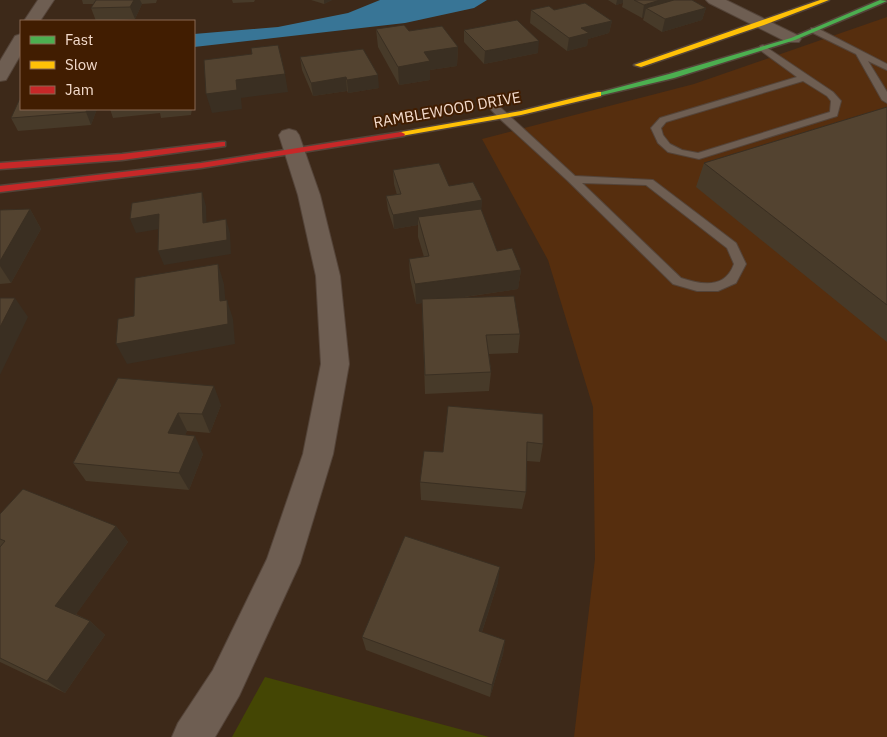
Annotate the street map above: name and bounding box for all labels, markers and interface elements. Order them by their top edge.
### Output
legend [20,20,195,110]
text: Fast [65,30,93,49]
text: Slow [65,55,98,74]
text: Jam [65,80,94,99]
street label: RAMBLEWOOD DRIVE [372,87,522,132]

